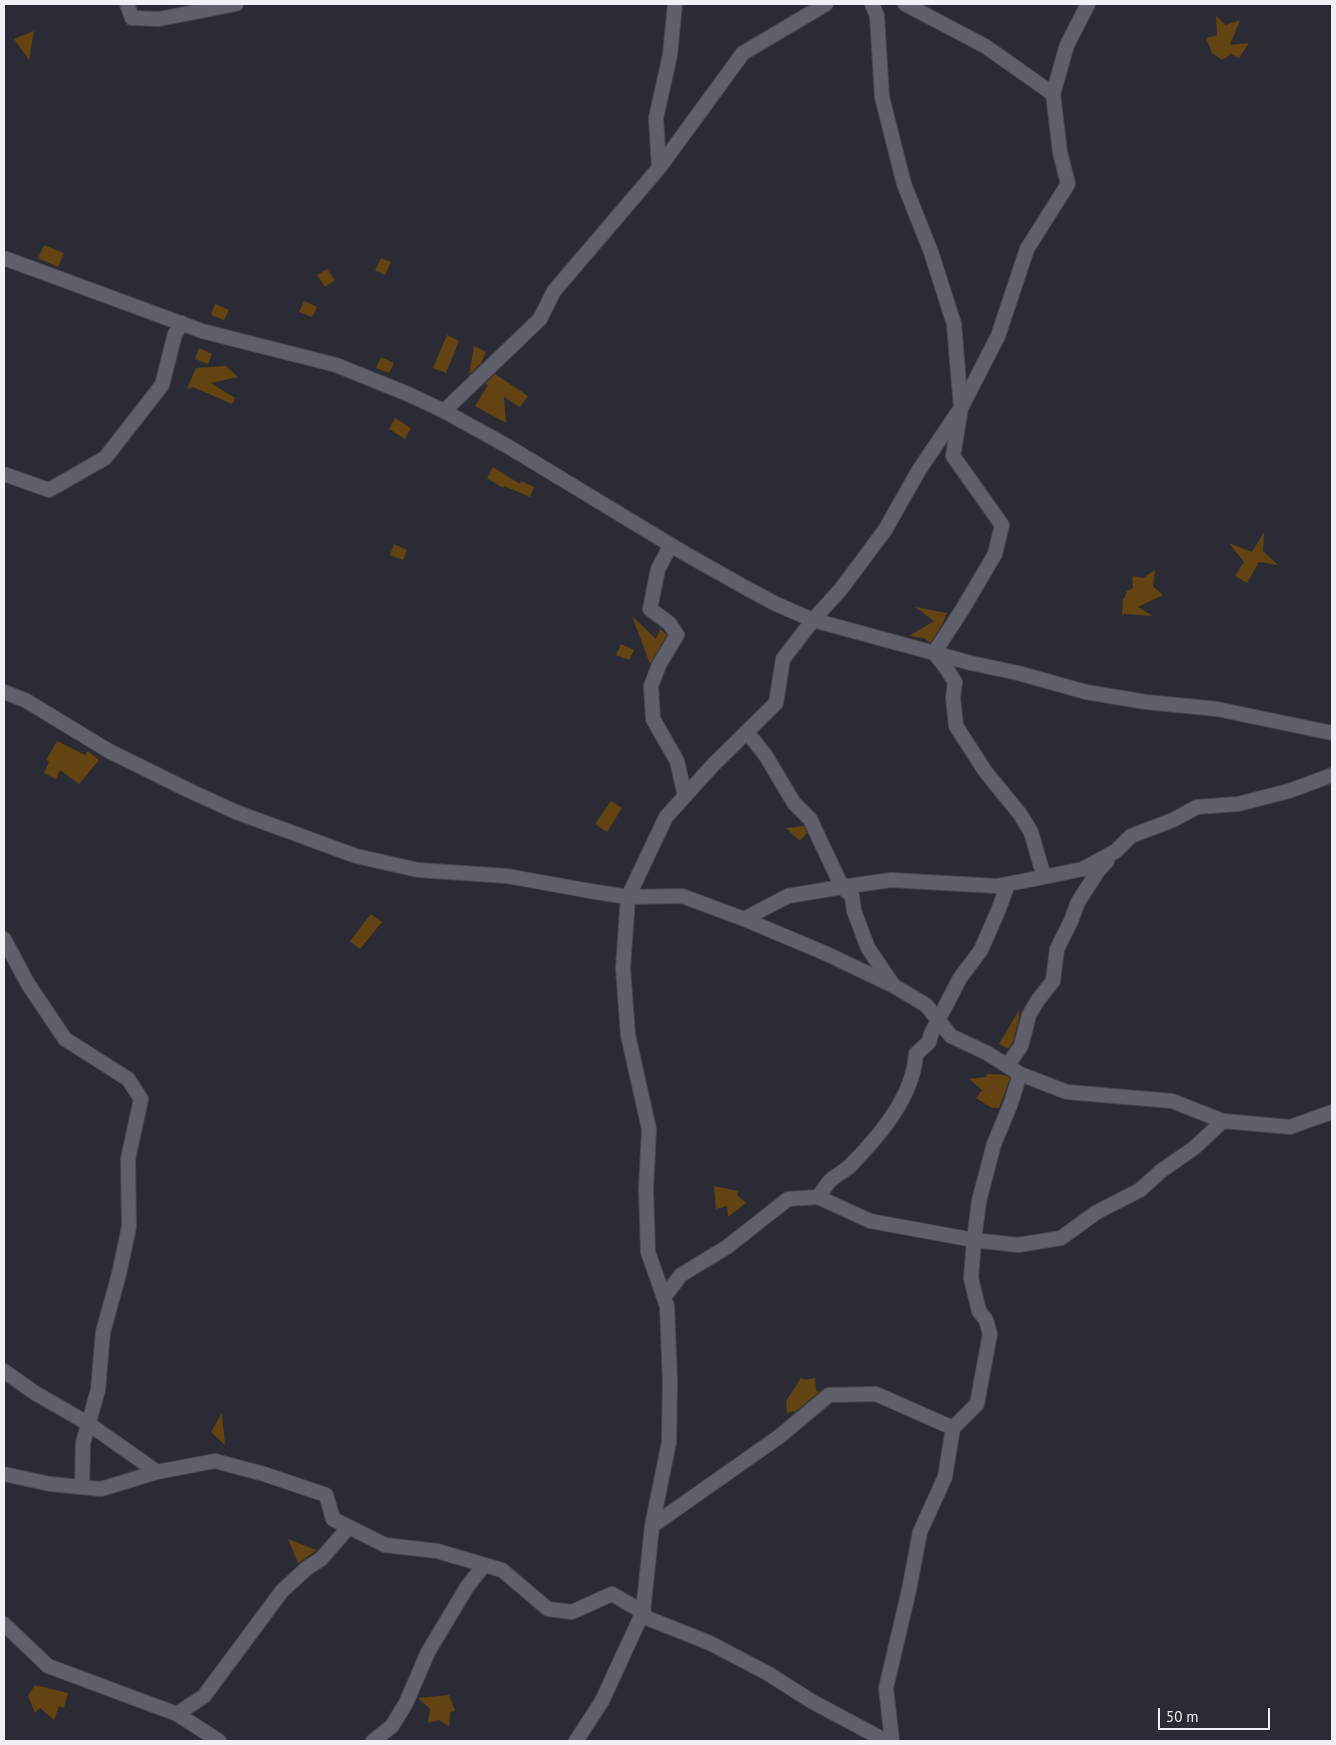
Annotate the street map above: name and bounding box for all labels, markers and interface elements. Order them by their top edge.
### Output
scale bar [1161,1698,1274,1730]
text: 50 m [1166,1707,1199,1726]

